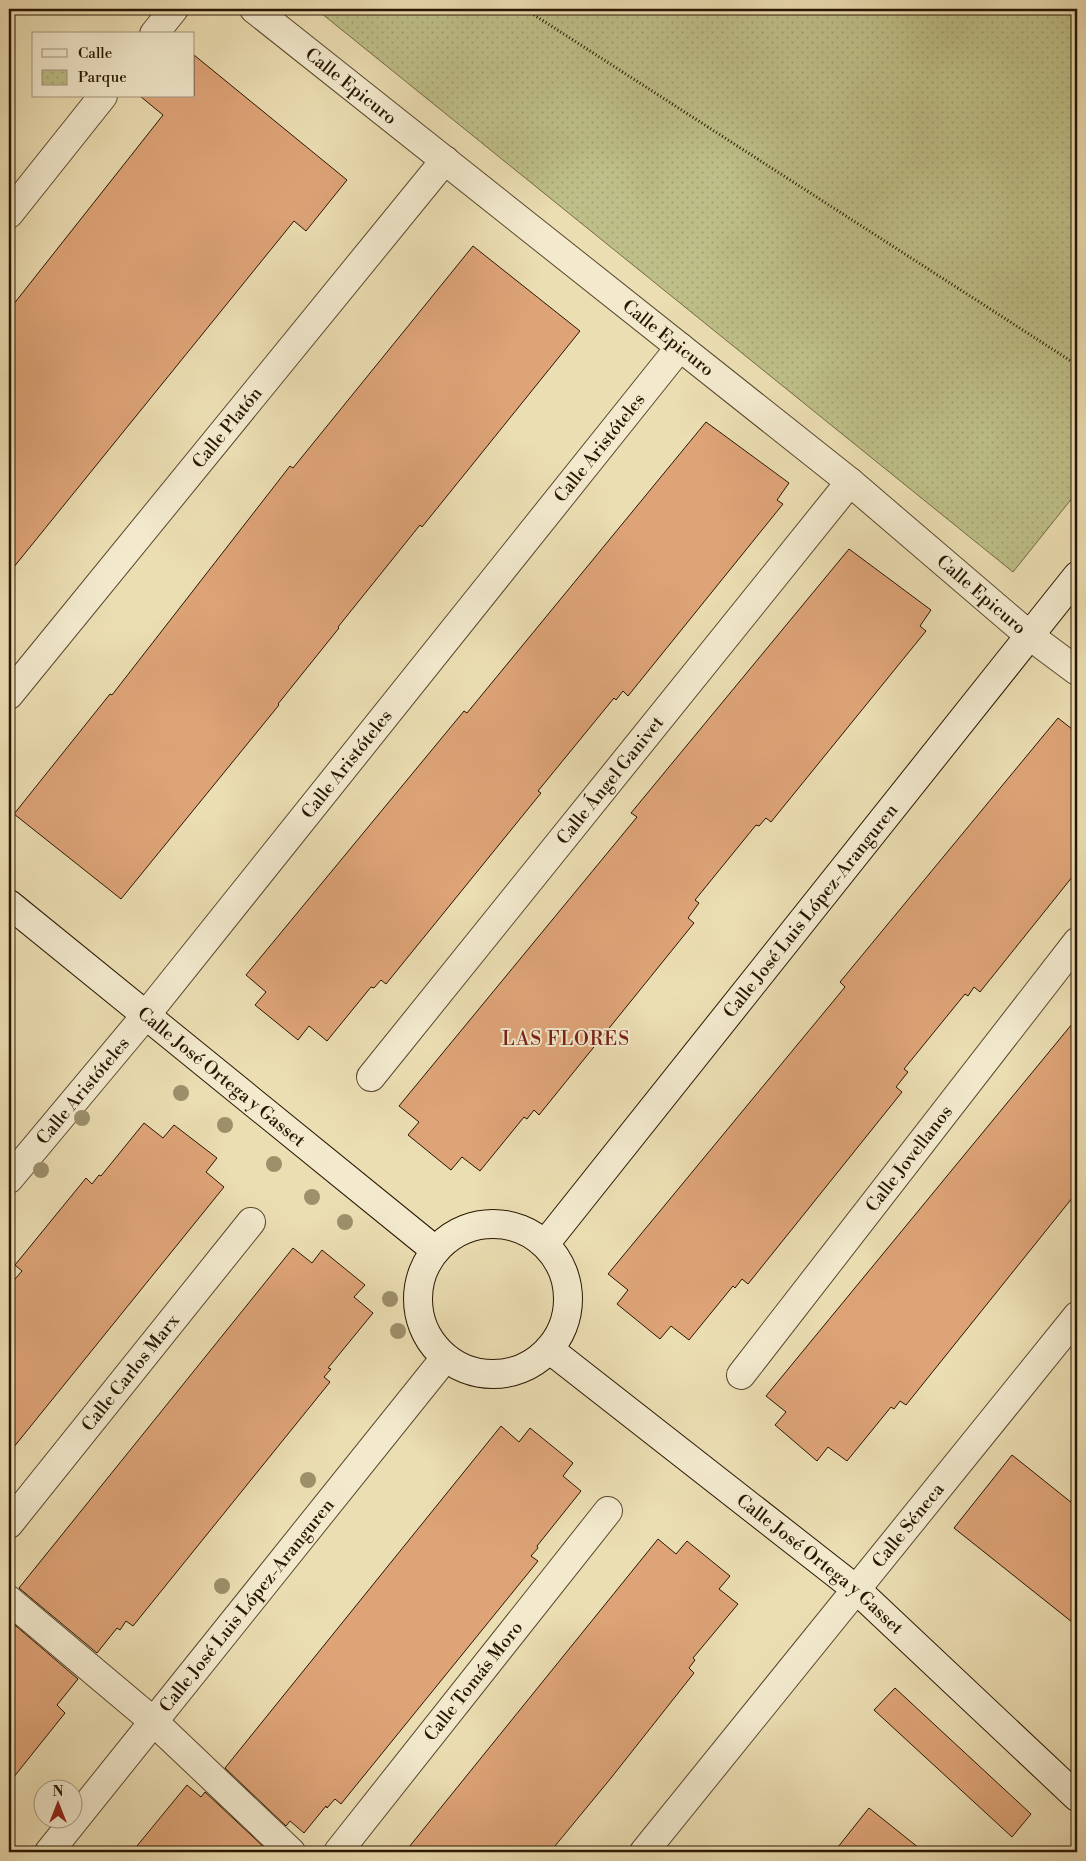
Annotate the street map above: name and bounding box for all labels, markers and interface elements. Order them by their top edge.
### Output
legend [32,32,195,98]
street label: Calle Epicuro [301,43,402,130]
text: Calle [78,44,112,63]
text: Parque [78,68,127,87]
street label: Calle Epicuro [618,294,719,381]
street label: Calle Platón [187,382,267,473]
street label: Calle Aristóteles [549,388,650,507]
street label: Calle Epicuro [932,550,1031,639]
street label: Calle Aristóteles [296,705,397,823]
street label: Calle Ángel Ganivet [551,711,669,849]
street label: Calle José Luis López-Aranguren [718,799,903,1023]
street label: Calle José Ortega y Gasset [133,1002,311,1152]
district label: LAS FLORES [502,1027,630,1051]
street label: Calle Aristóteles [31,1032,134,1149]
street label: Calle Jovellanos [860,1101,958,1216]
street label: Calle Carlos Marx [76,1309,185,1436]
street label: Calle Séneca [867,1478,950,1572]
street label: Calle José Ortega y Gasset [732,1489,909,1640]
street label: Calle José Luis López-Aranguren [154,1494,339,1717]
street label: Calle Tomás Moro [419,1617,528,1746]
north arrow [32,1778,82,1828]
text: N [52,1783,64,1801]

